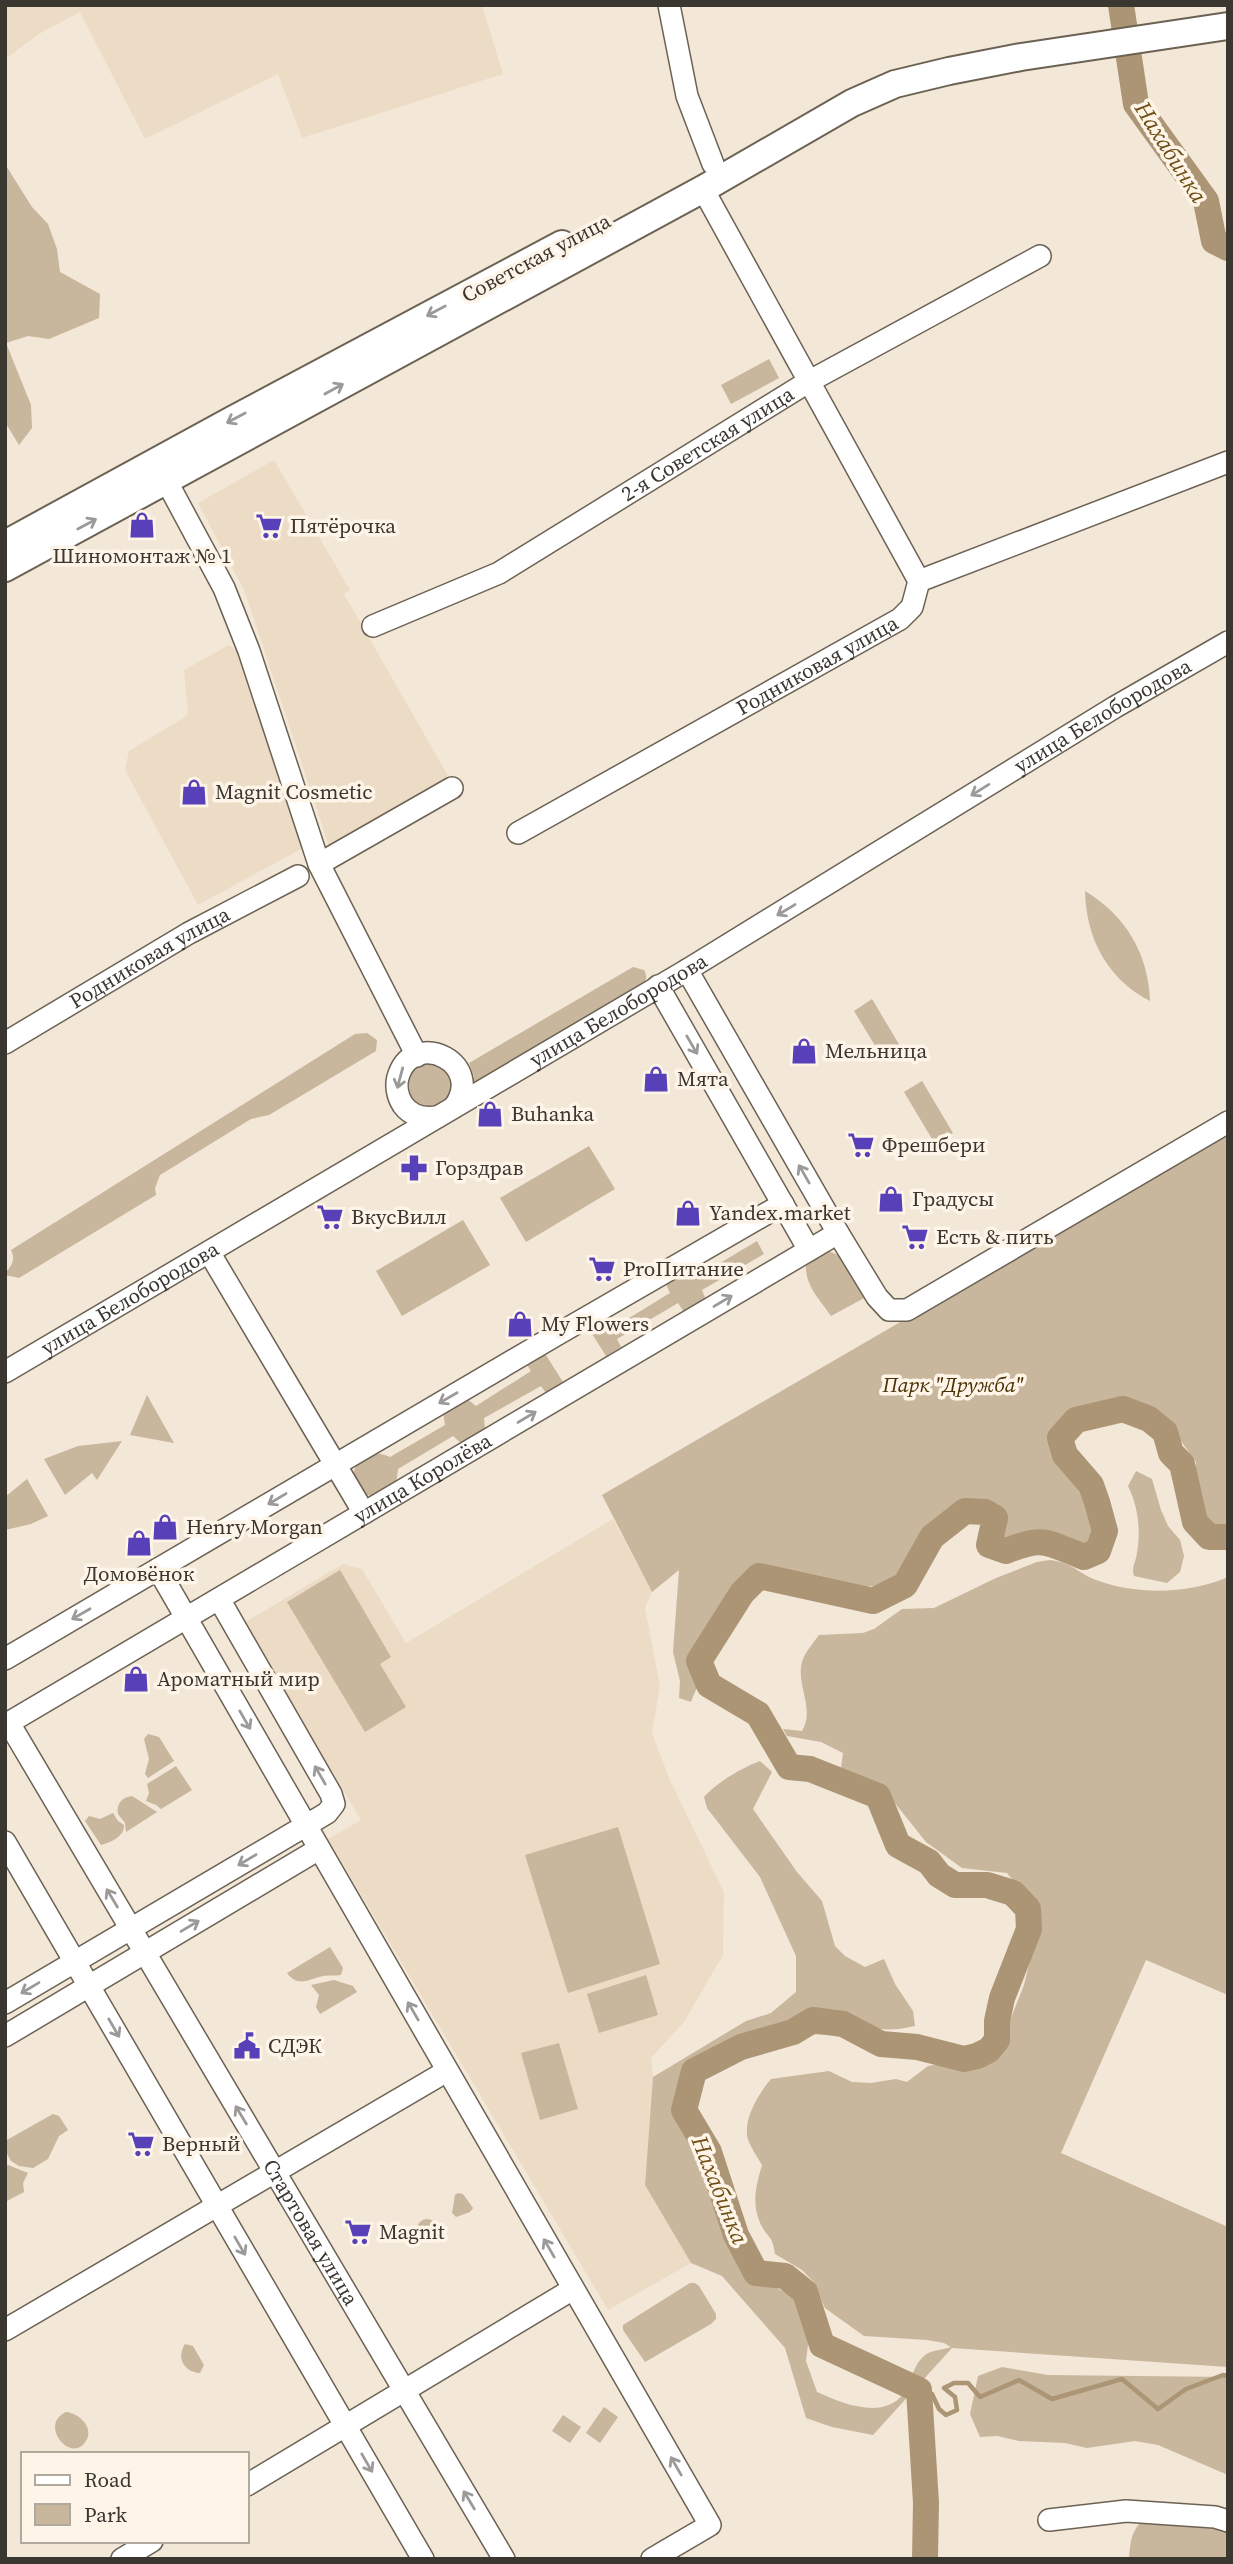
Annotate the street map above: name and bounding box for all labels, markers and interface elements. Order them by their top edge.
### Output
water label: Нахабинка [1127,94,1215,209]
street label: Советская улица [456,206,616,309]
one-way arrow [427,304,447,318]
street label: 2-я Советская улица [616,379,800,508]
one-way arrow [323,382,344,395]
one-way arrow [226,411,246,425]
shop icon: Шиномонтаж № 1 [127,510,157,540]
supermarket icon: Пятёрочка [254,511,284,541]
place label: Пятёрочка [290,511,396,540]
one-way arrow [76,517,97,530]
place label: Шиномонтаж № 1 [52,541,232,570]
street label: Родниковая улица [731,608,903,722]
street label: улица Белобородова [1008,651,1197,780]
shop icon: Magnit Cosmetic [179,777,209,807]
place label: Magnit Cosmetic [215,777,372,806]
one-way arrow [970,784,990,798]
street label: Родниковая улица [64,899,235,1015]
one-way arrow [777,902,796,917]
street label: улица Белобородова [524,946,713,1074]
one-way arrow [685,1035,699,1055]
shop icon: Мельница [789,1036,819,1066]
place label: Мельница [825,1036,927,1065]
shop icon: Мята [641,1064,671,1094]
place label: Мята [677,1064,729,1093]
one-way arrow [393,1066,406,1088]
shop icon: Buhanka [475,1099,505,1129]
place label: Buhanka [511,1099,594,1128]
supermarket icon: Фрешбери [846,1130,876,1160]
place label: Фрешбери [882,1130,986,1159]
pharmacy icon: Горздрав [399,1153,429,1183]
place label: Горздрав [435,1153,523,1182]
one-way arrow [797,1164,811,1184]
shop icon: Градусы [876,1184,906,1214]
place label: Градусы [912,1184,994,1213]
shop icon: Yandex.market [673,1198,703,1228]
place label: Yandex.market [709,1198,851,1227]
supermarket icon: ВкусВилл [315,1202,345,1232]
place label: ВкусВилл [351,1202,447,1231]
supermarket icon: Есть & пить [900,1222,930,1252]
place label: Есть & пить [936,1222,1054,1251]
street label: улица Белобородова [35,1234,224,1362]
supermarket icon: ProПитание [587,1254,617,1284]
place label: ProПитание [623,1254,744,1283]
one-way arrow [712,1294,733,1307]
shop icon: My Flowers [505,1309,535,1339]
place label: My Flowers [541,1309,649,1338]
park label: Парк "Дружба" [881,1370,1024,1399]
one-way arrow [439,1391,459,1405]
one-way arrow [517,1409,537,1423]
street label: улица Королёва [348,1426,497,1530]
one-way arrow [267,1492,287,1506]
shop icon: Henry Morgan [150,1512,180,1542]
place label: Henry Morgan [186,1512,323,1541]
shop icon: Домовёнок [124,1528,154,1558]
place label: Домовёнок [84,1559,195,1588]
one-way arrow [71,1608,91,1622]
shop icon: Ароматный мир [121,1664,151,1694]
place label: Ароматный мир [157,1664,320,1693]
one-way arrow [238,1709,252,1729]
one-way arrow [313,1765,326,1786]
one-way arrow [238,1854,258,1868]
one-way arrow [105,1888,119,1908]
one-way arrow [180,1919,200,1933]
one-way arrow [21,1982,41,1996]
one-way arrow [406,2002,420,2022]
one-way arrow [107,2017,121,2037]
public building icon: СДЭК [232,2031,262,2061]
place label: СДЭК [268,2031,322,2060]
one-way arrow [233,2105,247,2125]
supermarket icon: Верный [126,2129,156,2159]
place label: Верный [162,2129,241,2158]
water label: Нахабинка [683,2130,756,2249]
street label: Стартовая улица [256,2154,366,2311]
supermarket icon: Magnit [343,2217,373,2247]
place label: Magnit [379,2217,445,2246]
one-way arrow [234,2235,248,2255]
one-way arrow [542,2239,556,2259]
legend [21,2452,248,2543]
one-way arrow [361,2453,375,2473]
one-way arrow [669,2456,683,2476]
text: Road [84,2465,132,2494]
one-way arrow [462,2490,475,2511]
text: Park [84,2500,128,2529]

